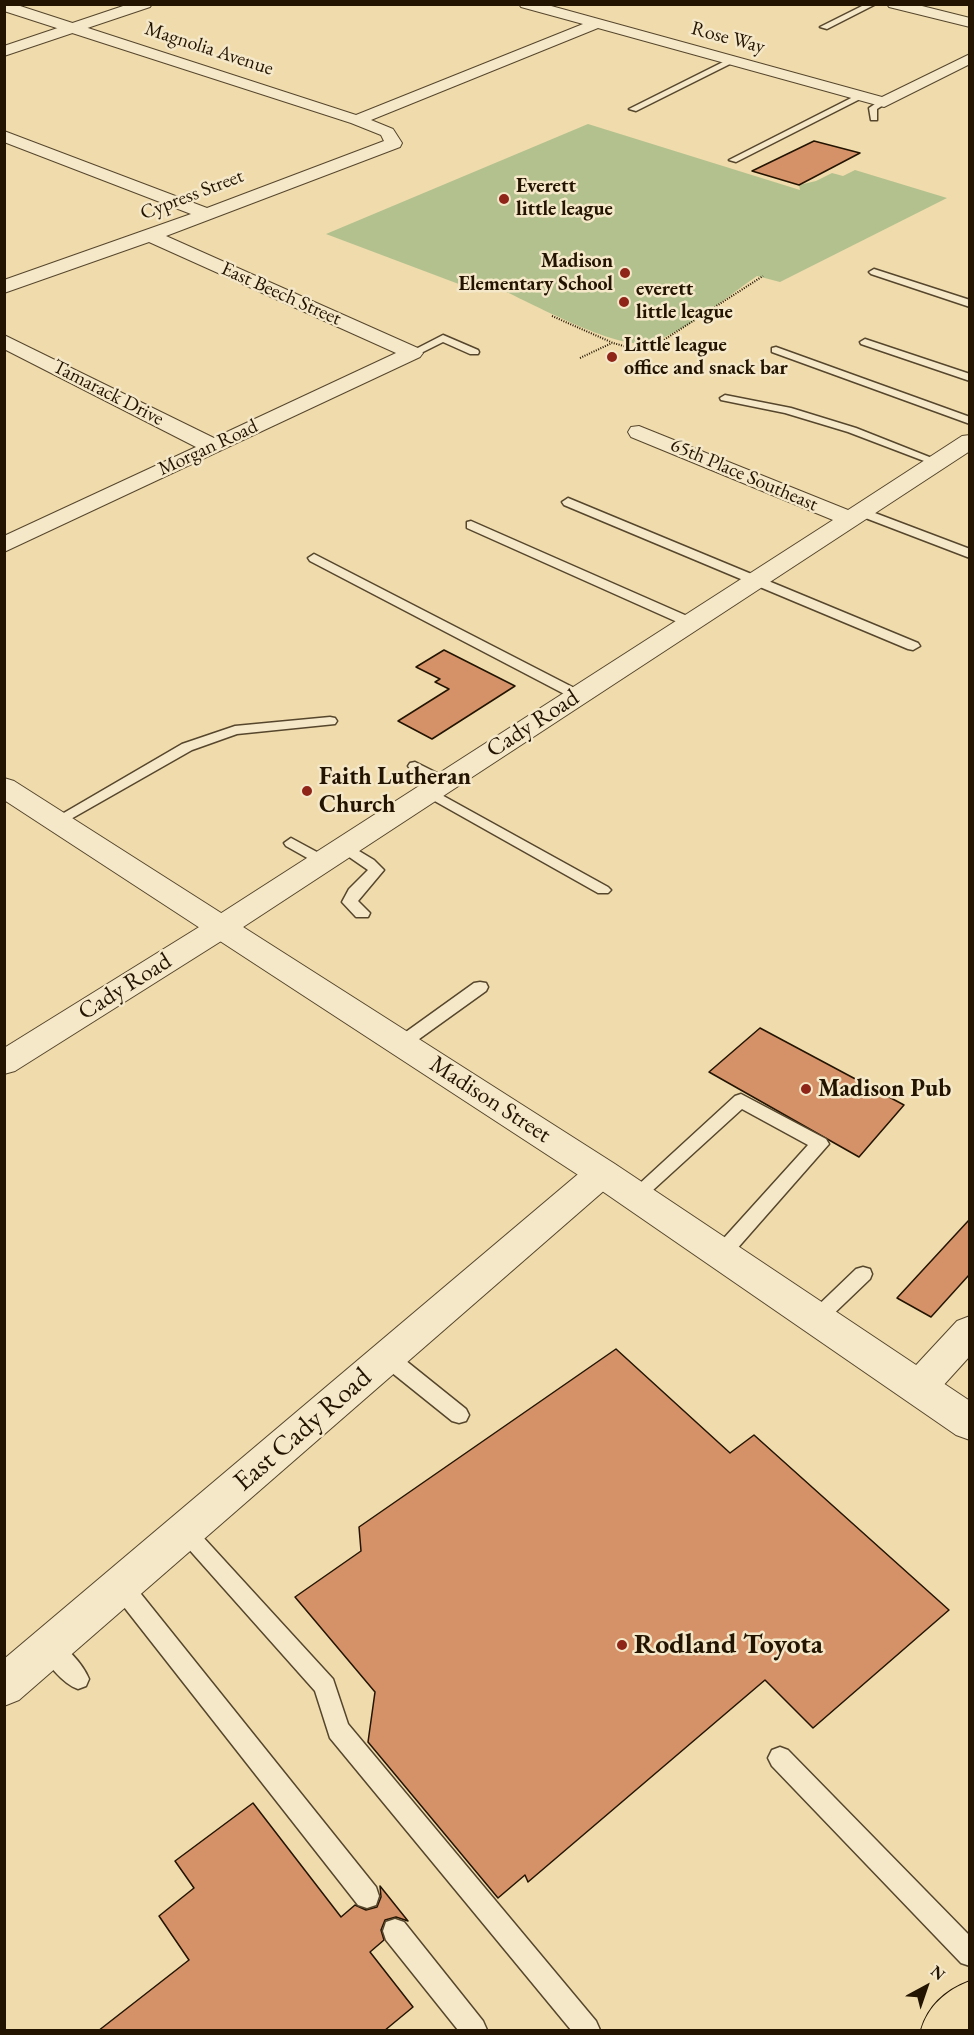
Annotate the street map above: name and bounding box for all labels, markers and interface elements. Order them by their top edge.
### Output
street label: Magnolia Avenue [142,17,276,81]
street label: Rose Way [689,17,767,59]
street label: Cypress Street [137,164,247,226]
place label: Everett little league [516,175,613,222]
marker: Everett little league [497,192,511,206]
place label: Madison Elementary School [459,250,613,297]
street label: East Beech Street [217,257,345,331]
marker: Madison Elementary School [618,266,632,280]
place label: everett little league [636,278,733,325]
marker: everett little league [617,295,631,309]
place label: Little league office and snack bar [624,334,788,381]
marker: Little league office and snack bar [605,350,619,364]
street label: Tamarack Drive [48,355,168,431]
street label: Morgan Road [154,414,262,482]
street label: 65th Place Southeast [667,433,821,517]
street label: Cady Road [481,684,585,764]
place label: Faith Lutheran Church [319,763,471,819]
marker: Faith Lutheran Church [300,784,314,798]
street label: Cady Road [73,947,177,1027]
street label: Madison Street [424,1050,556,1150]
place label: Madison Pub [818,1075,951,1103]
marker: Madison Pub [799,1082,813,1096]
street label: East Cady Road [227,1361,379,1499]
place label: Rodland Toyota [634,1628,823,1662]
marker: Rodland Toyota [615,1638,629,1652]
north arrow [896,1957,956,2017]
text: N [926,1961,950,1985]

